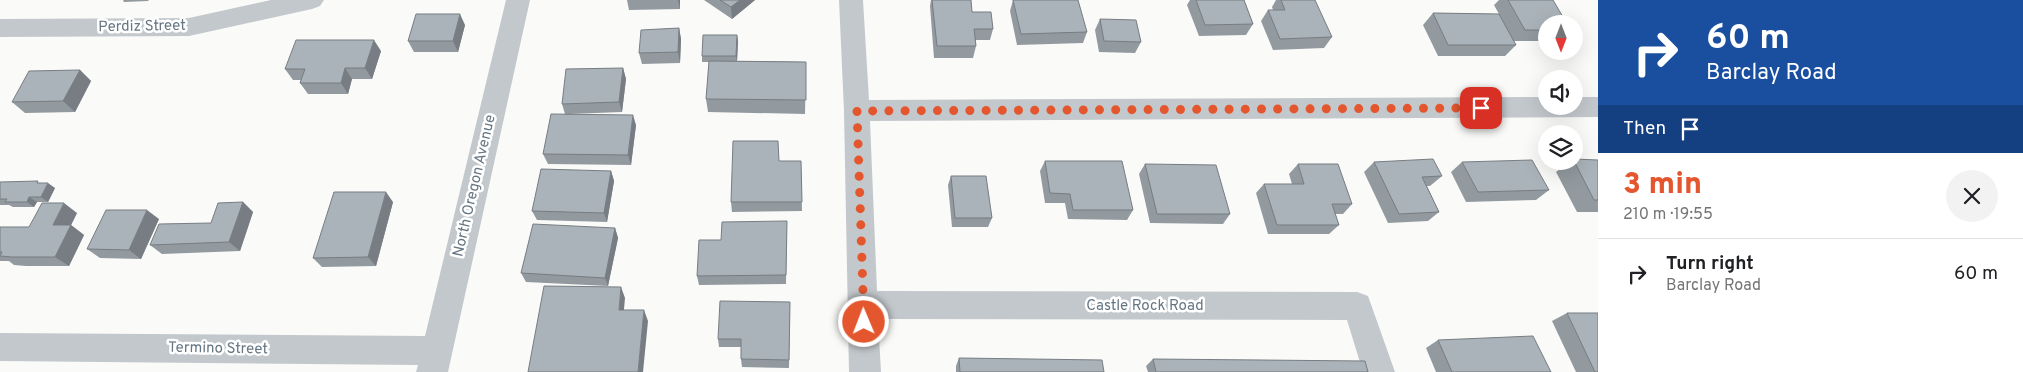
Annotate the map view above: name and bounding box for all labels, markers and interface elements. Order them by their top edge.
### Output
north arrow [1538,15,1582,60]
map controls [1538,15,1583,170]
street label: Perdiz Street [98,17,186,37]
text: 60 m [1706,17,1790,61]
icon: right [1623,20,1688,85]
text: Barclay Road [1706,60,1837,87]
button: sound [1538,70,1583,115]
pin [1460,87,1502,129]
icon: arrive [1467,94,1495,122]
street label: North Oregon Avenue [449,113,501,259]
icon: arrive [1676,115,1704,143]
text: Then [1623,117,1666,141]
button: layers [1538,125,1583,170]
text: 3 min [1623,167,1702,204]
button: close [1946,170,1998,222]
text: 210 m · 19:55 [1623,205,1713,225]
text: Turn right [1666,252,1754,276]
icon: right [1623,260,1651,288]
text: 60 m [1954,262,1998,286]
text: Barclay Road [1666,276,1761,296]
position arrow [837,295,889,347]
street label: Castle Rock Road [1086,297,1204,316]
street label: Termino Street [168,339,268,359]

